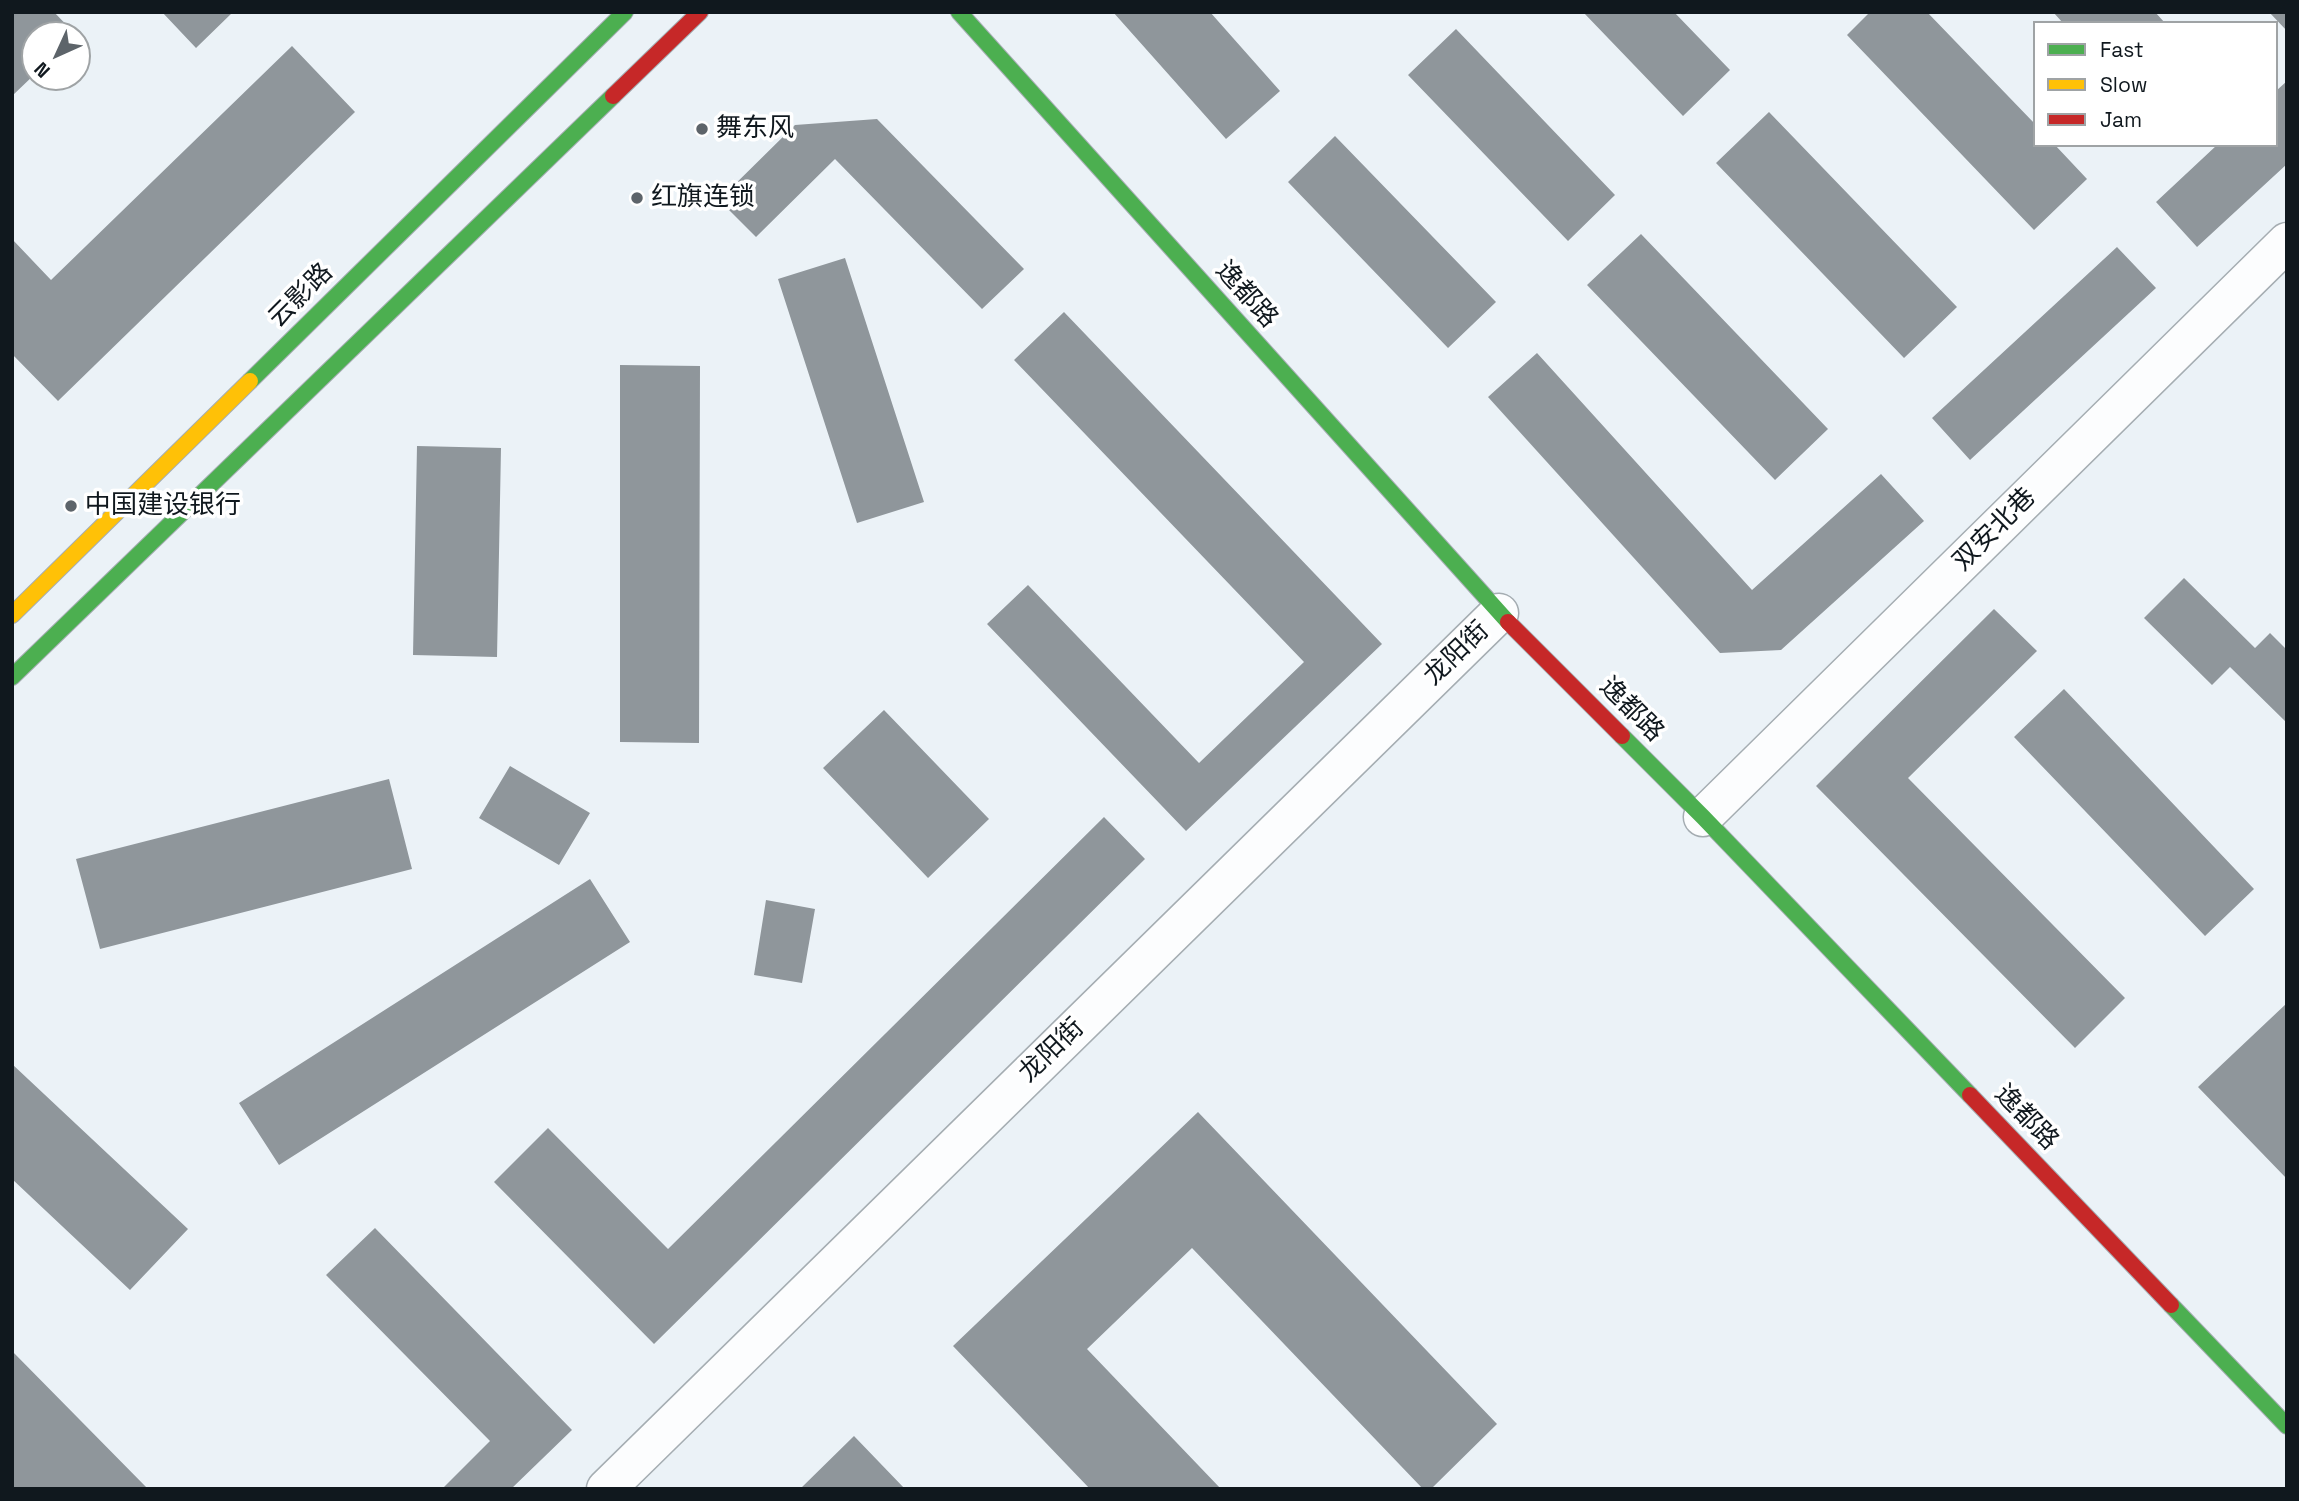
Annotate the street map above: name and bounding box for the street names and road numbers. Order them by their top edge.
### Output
street label: 逸都路 [1208,256,1284,334]
street label: 云影路 [262,257,340,335]
street label: 双安北巷 [1947,482,2043,578]
street label: 龙阳街 [1418,616,1496,692]
street label: 逸都路 [1592,671,1670,749]
street label: 龙阳街 [1013,1013,1091,1089]
street label: 逸都路 [1988,1079,2064,1157]

